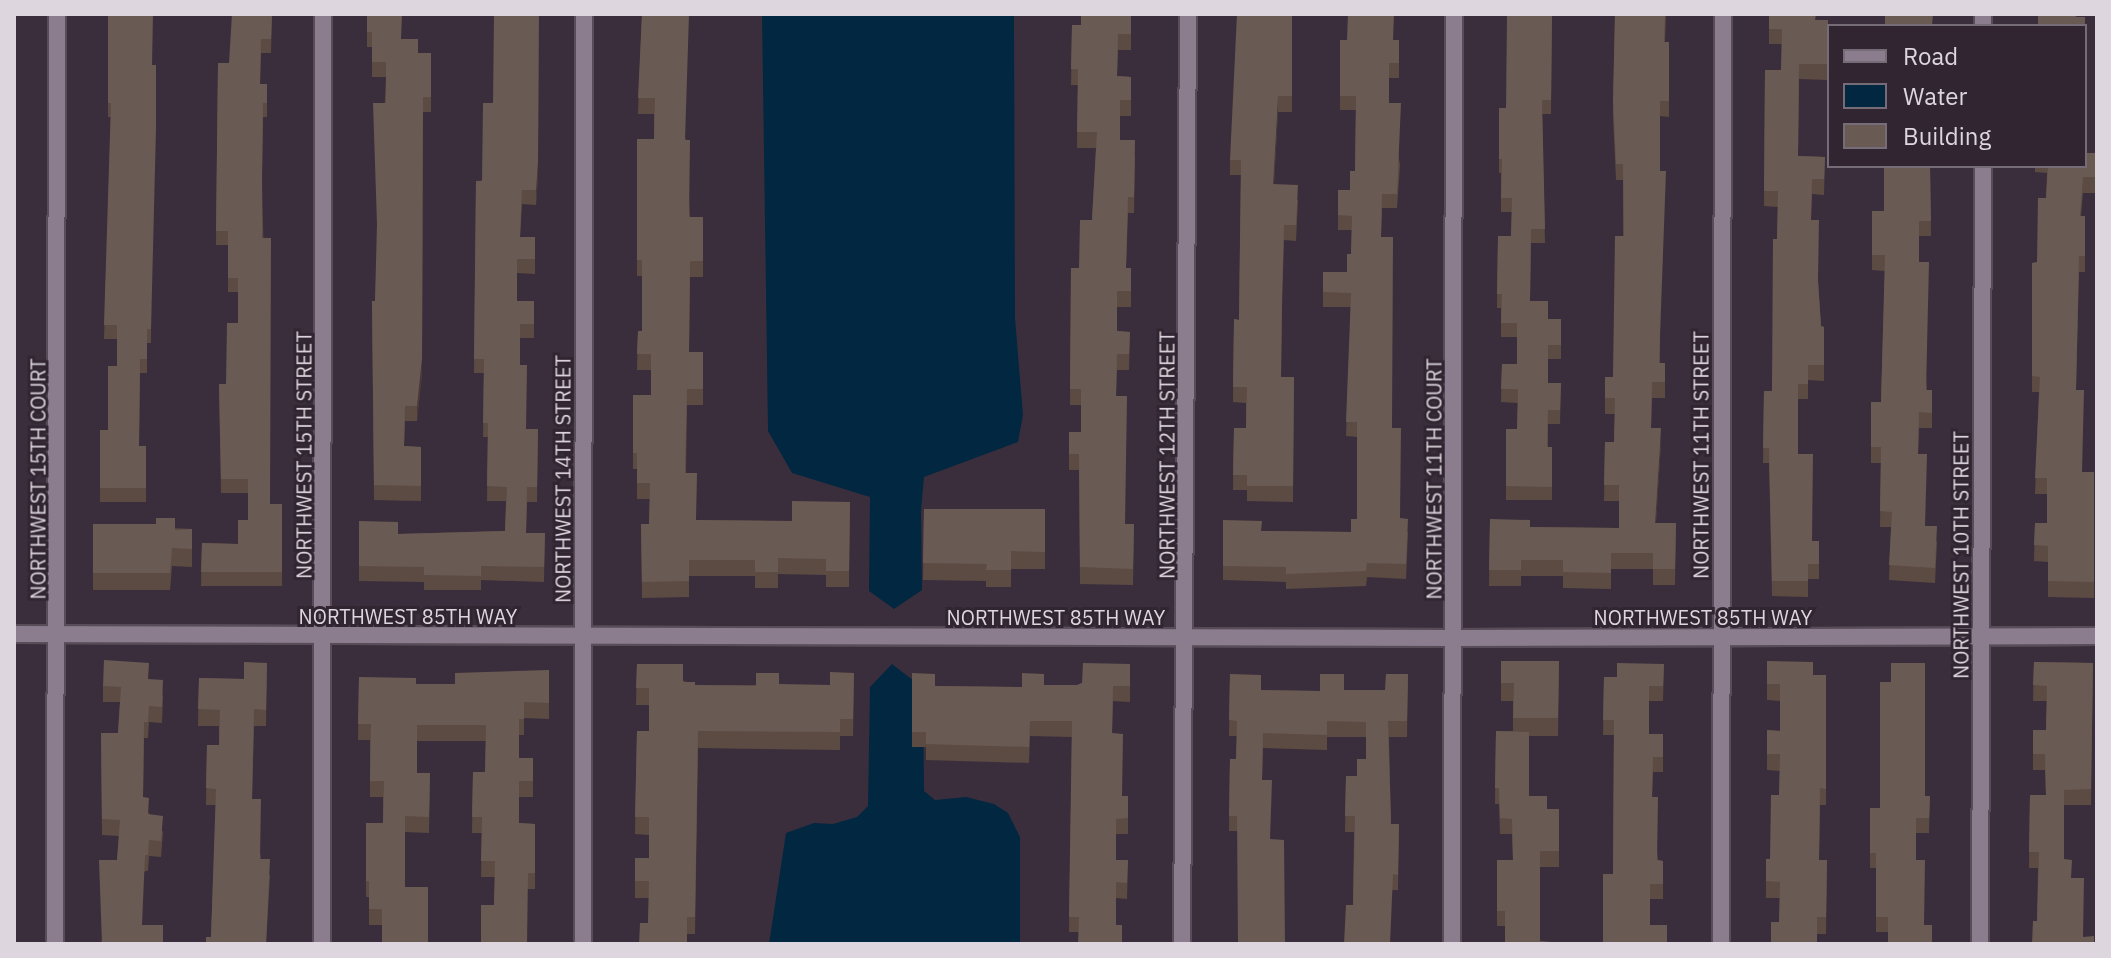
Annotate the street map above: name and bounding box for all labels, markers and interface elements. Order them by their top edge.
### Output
legend [1827,24,2087,168]
text: Road [1903,40,1958,72]
text: Water [1903,80,1967,112]
text: Building [1903,120,1991,152]
street label: NORTHWEST 15TH STREET [292,331,316,579]
street label: NORTHWEST 12TH STREET [1155,331,1179,579]
street label: NORTHWEST 11TH STREET [1689,331,1713,579]
street label: NORTHWEST 14TH STREET [551,355,575,603]
street label: NORTHWEST 15TH COURT [26,358,50,600]
street label: NORTHWEST 11TH COURT [1422,358,1446,600]
street label: NORTHWEST 10TH STREET [1949,431,1973,679]
street label: NORTHWEST 85TH WAY [299,604,517,628]
street label: NORTHWEST 85TH WAY [947,605,1165,629]
street label: NORTHWEST 85TH WAY [1594,605,1812,629]

